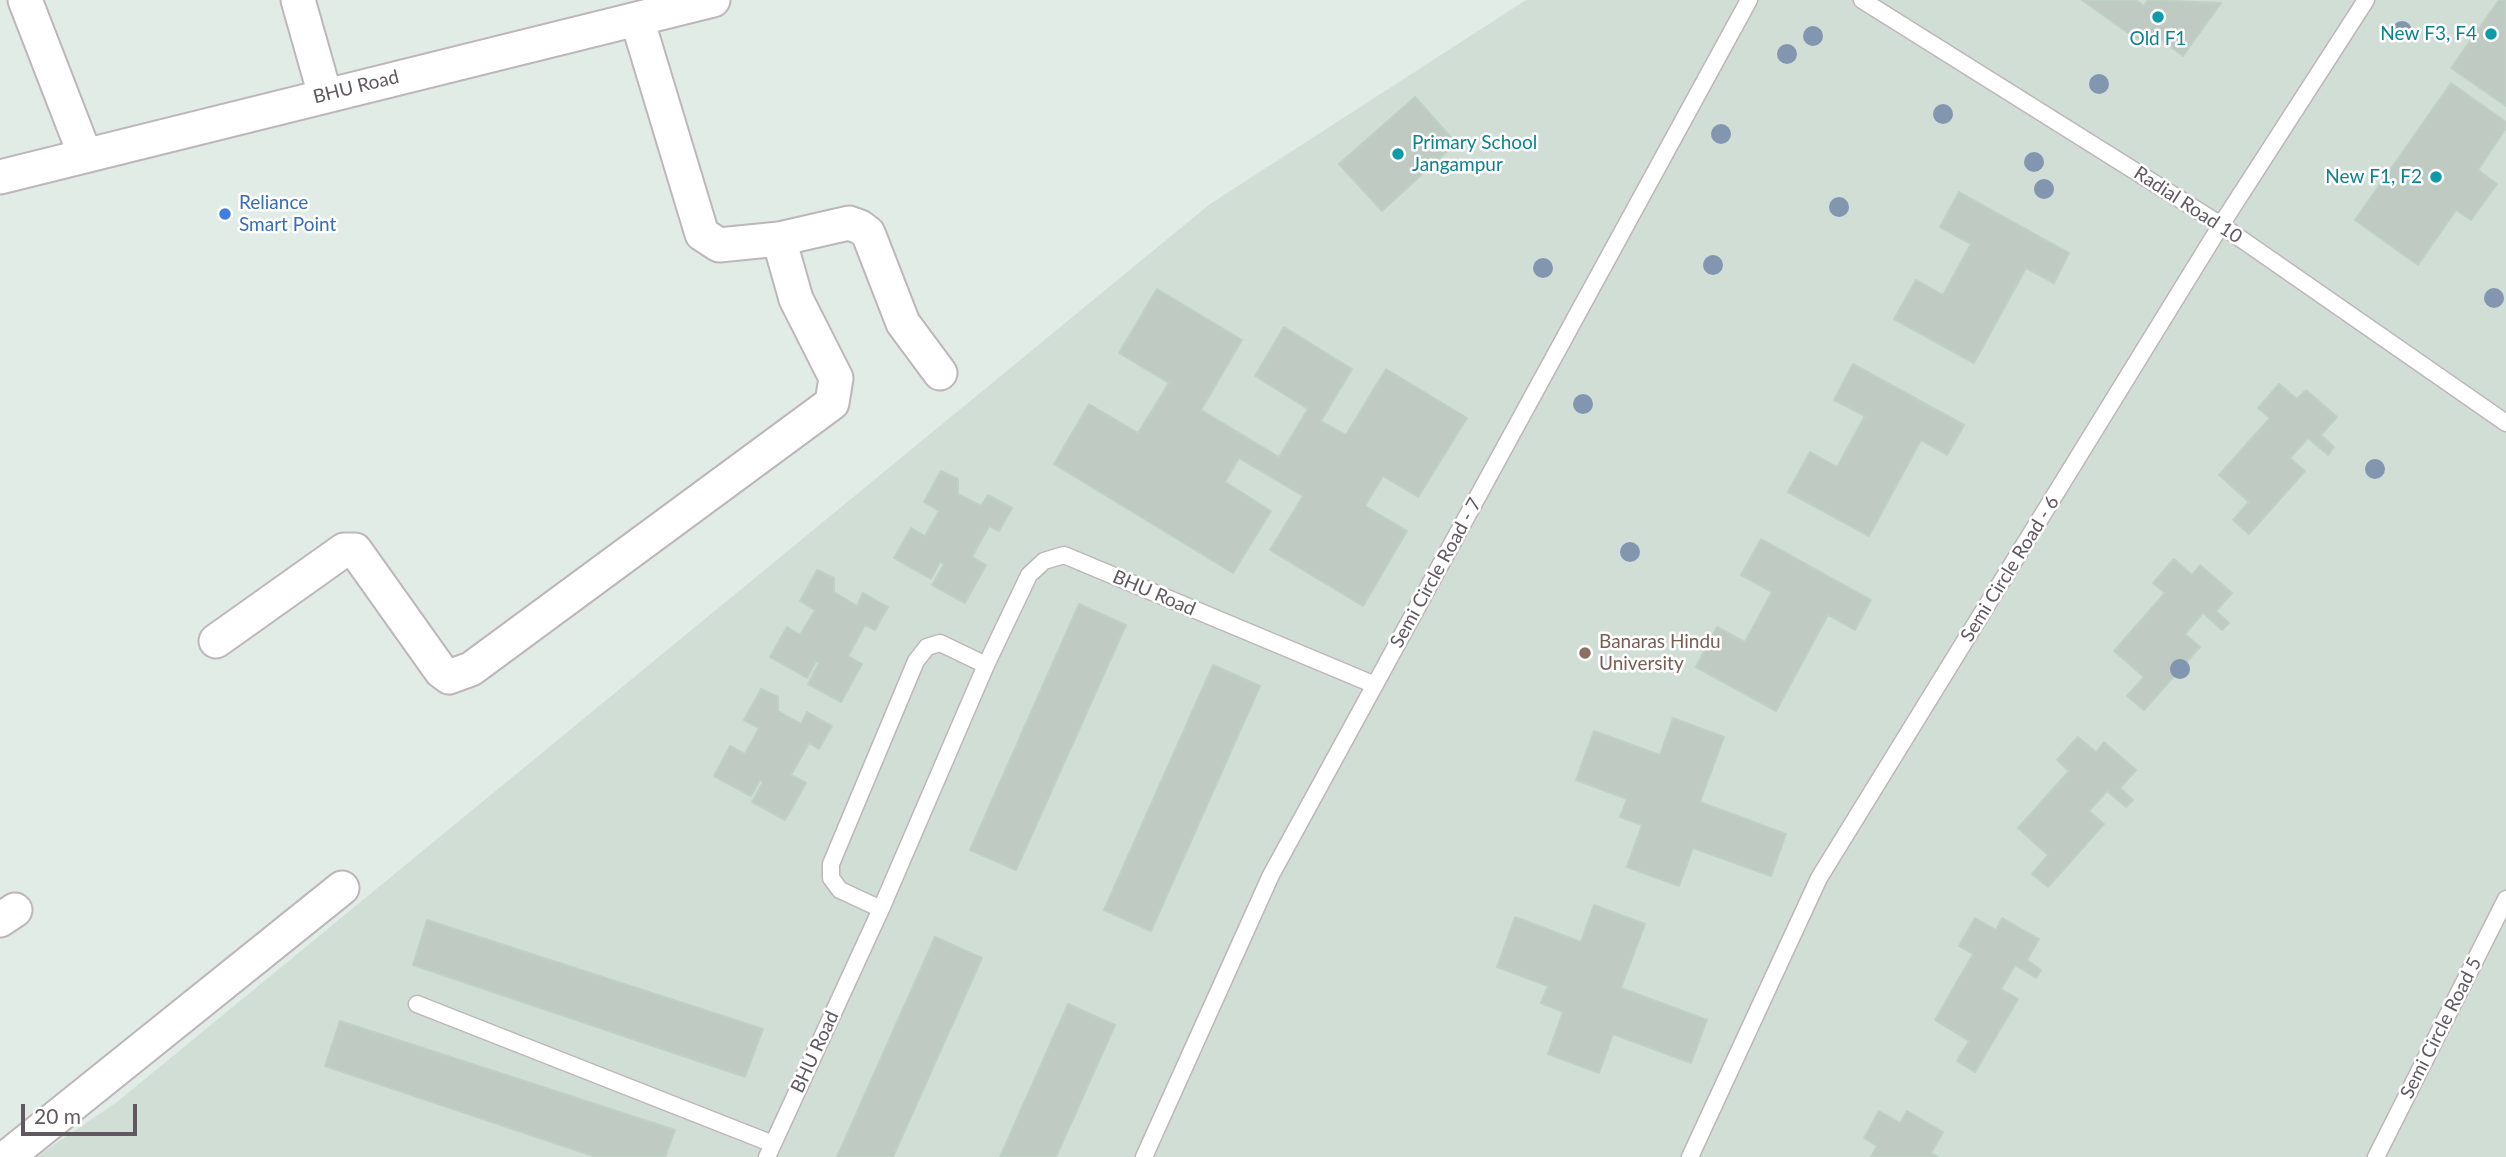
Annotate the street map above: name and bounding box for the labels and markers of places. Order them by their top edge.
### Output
marker: Old F1 [2150,9,2166,25]
place label: New F3, F4 [2380,23,2477,45]
marker: New F3, F4 [2483,26,2499,42]
place label: Old F1 [2130,28,2186,50]
place label: Primary School Jangampur [1412,132,1537,176]
marker: Primary School Jangampur [1390,146,1406,162]
place label: New F1, F2 [2325,166,2422,188]
marker: New F1, F2 [2428,169,2444,185]
place label: Reliance Smart Point [239,192,336,236]
marker: Reliance Smart Point [217,206,233,222]
place label: Banaras Hindu University [1599,631,1721,675]
marker: Banaras Hindu University [1577,645,1593,661]

